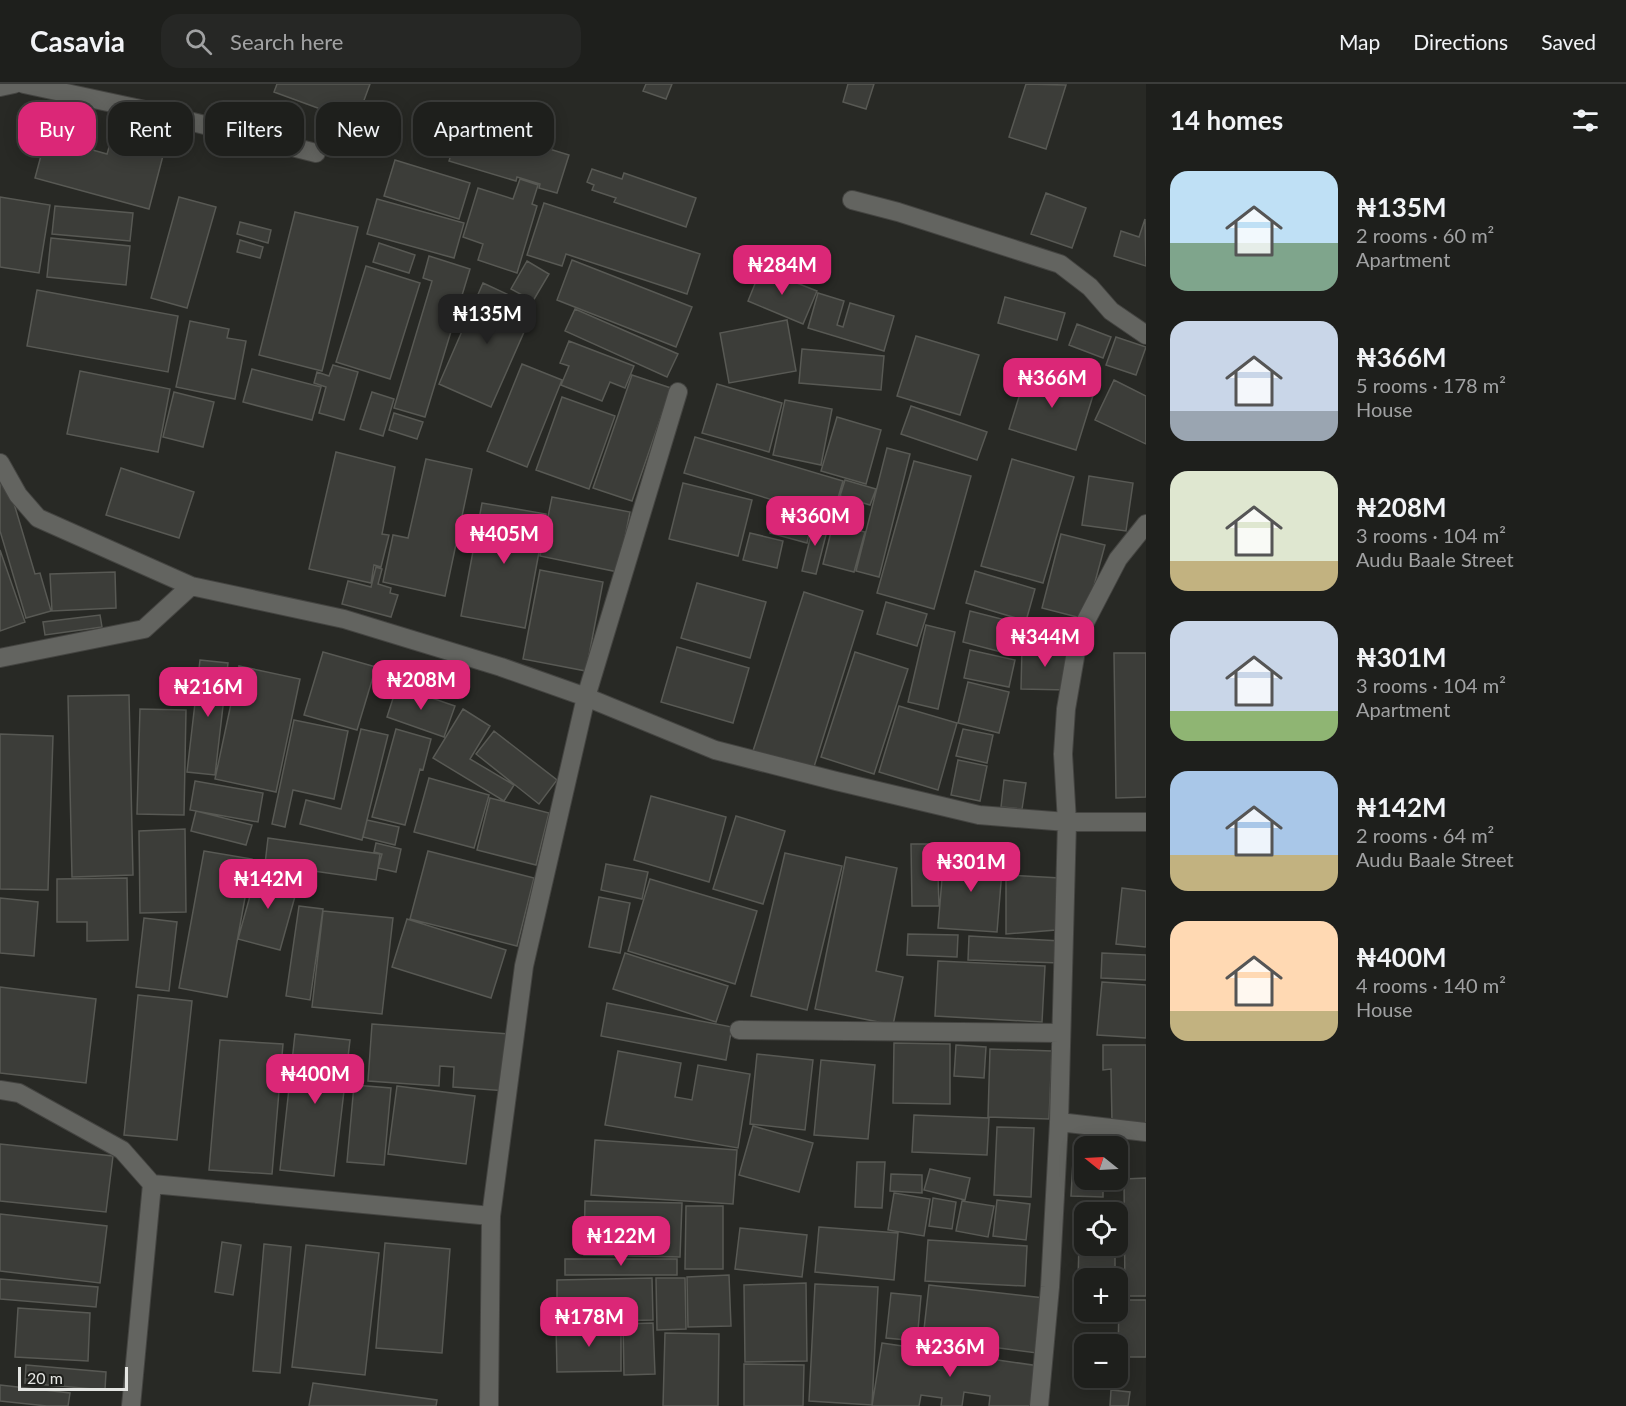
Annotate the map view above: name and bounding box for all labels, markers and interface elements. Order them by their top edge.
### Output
search box [161,14,581,68]
text: Casavia [30,24,125,58]
icon: search [182,25,215,58]
text: Search here [230,28,344,55]
text: Map [1339,29,1380,54]
text: Directions [1413,29,1508,54]
text: Saved [1541,29,1596,54]
chip: Buy [18,102,96,156]
chip: Rent [108,102,193,156]
chip: Filters [205,102,304,156]
chip: New [316,102,401,156]
chip: Apartment [413,102,554,156]
text: 14 homes [1170,104,1283,136]
icon: filters [1569,104,1602,137]
text: ₦135M [1356,191,1447,223]
icon: home [1218,195,1290,267]
text: 2 rooms · 60 m² [1356,223,1494,247]
pin: ₦284M [740,245,824,296]
text: Apartment [1356,247,1450,271]
text: ₦284M [747,252,817,276]
pin: ₦135M [445,294,529,345]
text: ₦135M [452,301,522,325]
text: ₦366M [1356,341,1447,373]
icon: home [1218,345,1290,417]
pin: ₦366M [1010,358,1094,409]
text: ₦366M [1017,365,1087,389]
text: 5 rooms · 178 m² [1356,373,1506,397]
text: House [1356,397,1413,421]
text: ₦208M [1356,491,1447,523]
icon: home [1218,495,1290,567]
pin: ₦360M [773,496,857,547]
text: ₦360M [780,503,850,527]
pin: ₦405M [462,514,546,565]
text: ₦405M [469,521,539,545]
text: 3 rooms · 104 m² [1356,523,1506,547]
text: Audu Baale Street [1356,547,1514,571]
pin: ₦344M [1003,617,1087,668]
text: ₦344M [1010,624,1080,648]
text: ₦301M [1356,641,1447,673]
icon: home [1218,645,1290,717]
pin: ₦208M [379,660,463,711]
pin: ₦216M [166,667,250,718]
text: ₦208M [386,667,456,691]
text: 3 rooms · 104 m² [1356,673,1506,697]
text: ₦216M [173,674,243,698]
text: Apartment [1356,697,1450,721]
text: ₦142M [1356,791,1447,823]
icon: home [1218,795,1290,867]
text: 2 rooms · 64 m² [1356,823,1494,847]
pin: ₦301M [929,842,1013,893]
text: Audu Baale Street [1356,847,1514,871]
text: ₦301M [936,849,1006,873]
pin: ₦142M [226,859,310,910]
text: ₦142M [233,866,303,890]
text: ₦400M [1356,941,1447,973]
icon: home [1218,945,1290,1017]
text: 4 rooms · 140 m² [1356,973,1506,997]
text: House [1356,997,1413,1021]
pin: ₦400M [273,1054,357,1105]
text: ₦400M [280,1061,350,1085]
north arrow [1074,1136,1128,1190]
map controls [1074,1136,1128,1388]
button: locate [1074,1202,1128,1256]
pin: ₦122M [579,1216,663,1267]
text: ₦122M [586,1223,656,1247]
button: + [1074,1268,1128,1322]
pin: ₦178M [547,1297,631,1348]
text: ₦178M [554,1304,624,1328]
pin: ₦236M [908,1327,992,1378]
text: ₦236M [915,1334,985,1358]
button: − [1074,1334,1128,1388]
scale bar [18,1364,128,1392]
text: 20 m [27,1368,63,1387]

